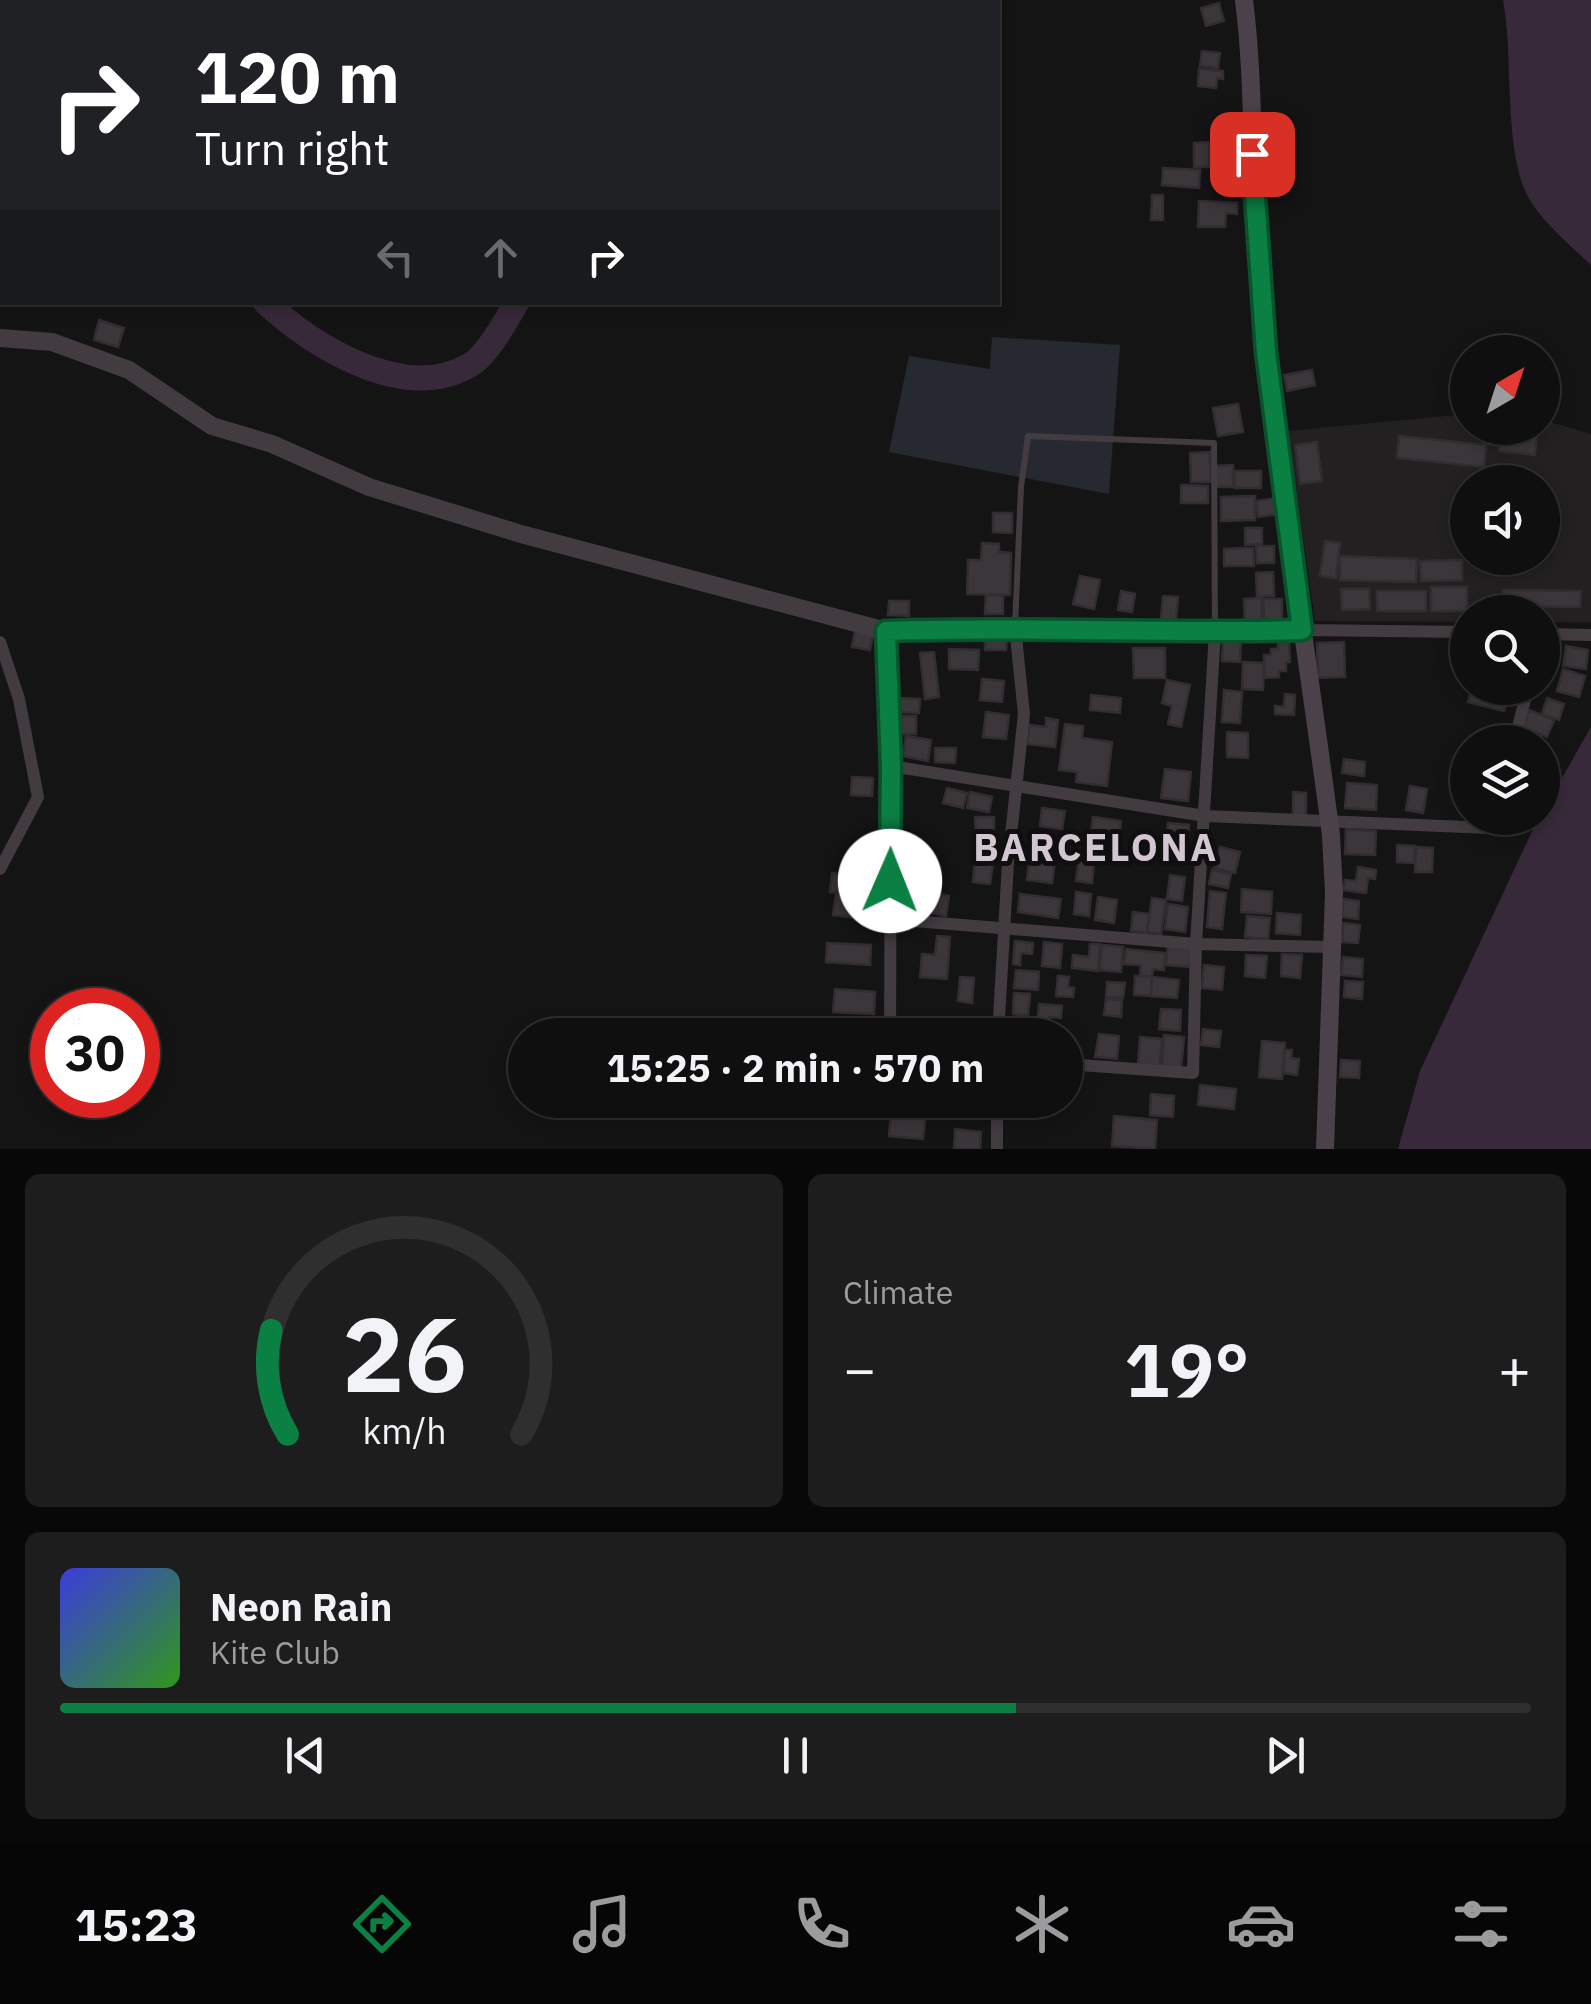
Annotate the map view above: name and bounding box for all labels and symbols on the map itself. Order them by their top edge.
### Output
pin [1210,112,1295,197]
north arrow [1450,335,1560,445]
district label: BARCELONA [973,822,1219,871]
position arrow [838,829,942,933]
speed limit sign: 30 [30,988,160,1118]

